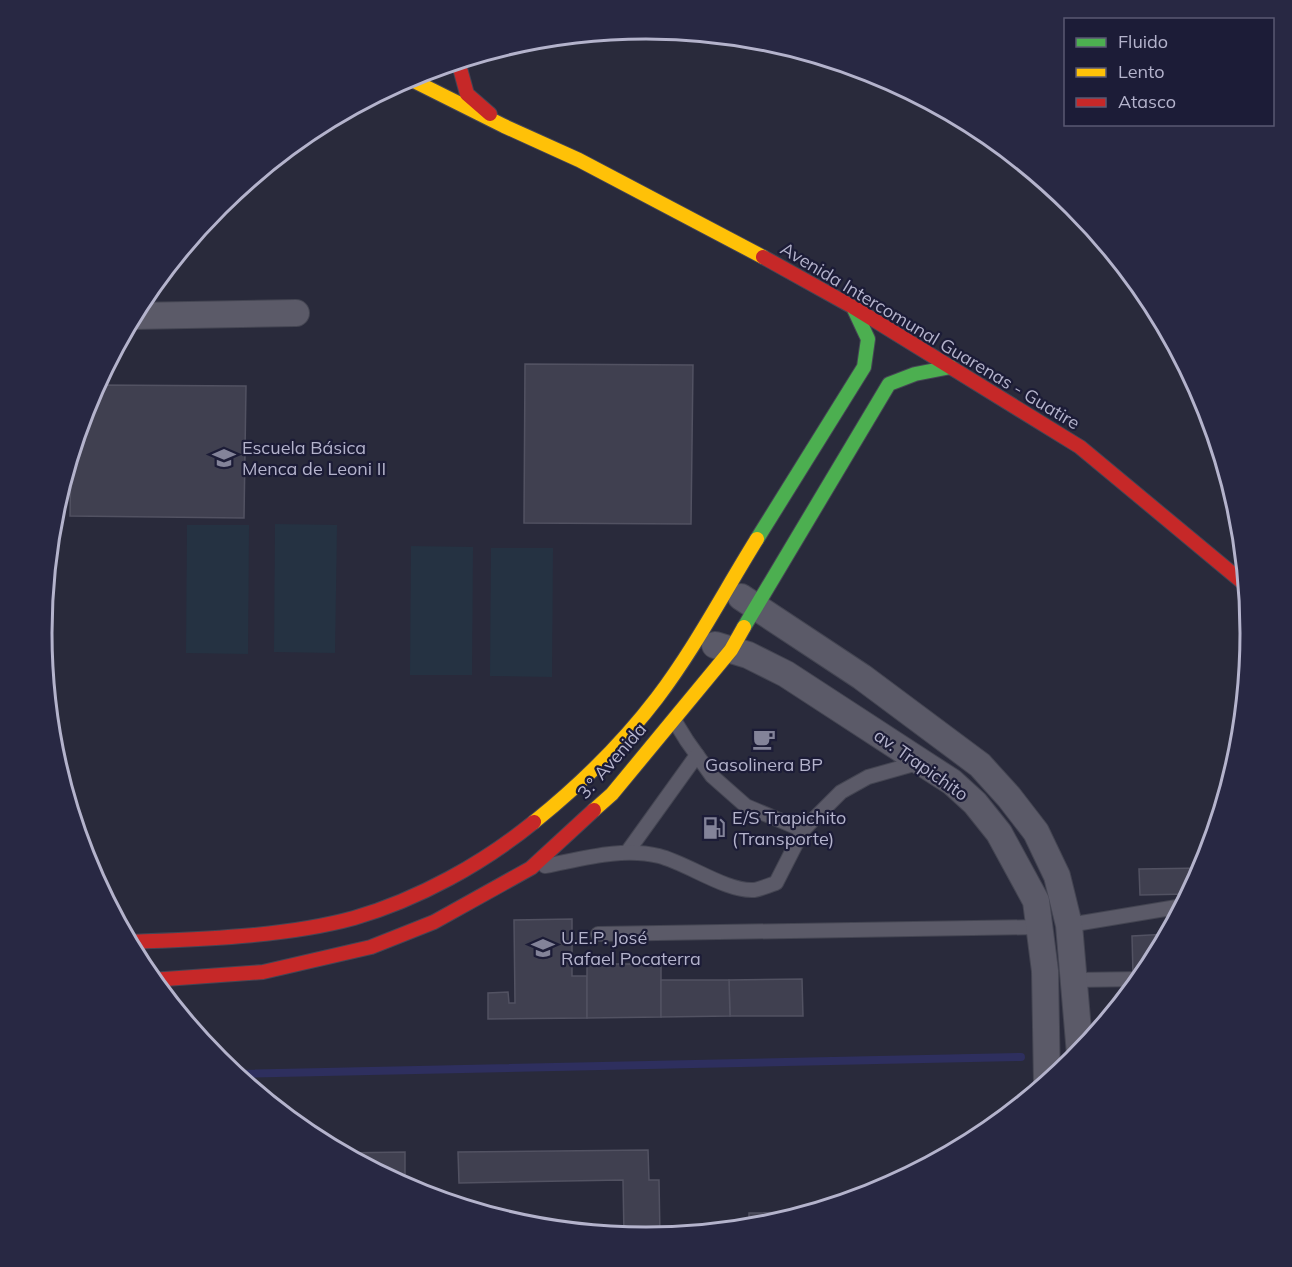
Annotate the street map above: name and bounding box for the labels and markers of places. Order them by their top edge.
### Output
place label: Escuela Básica Menca de Leoni II [242,436,386,480]
school or university icon: Escuela Básica Menca de Leoni II [211,445,237,471]
cafe icon: Gasolinera BP [751,726,777,752]
place label: Gasolinera BP [705,753,823,776]
place label: E/S Trapichito (Transporte) [732,806,846,850]
fuel station icon: E/S Trapichito (Transporte) [701,815,727,841]
place label: U.E.P. José Rafael Pocaterra [561,926,701,970]
school or university icon: U.E.P. José Rafael Pocaterra [530,935,556,961]

